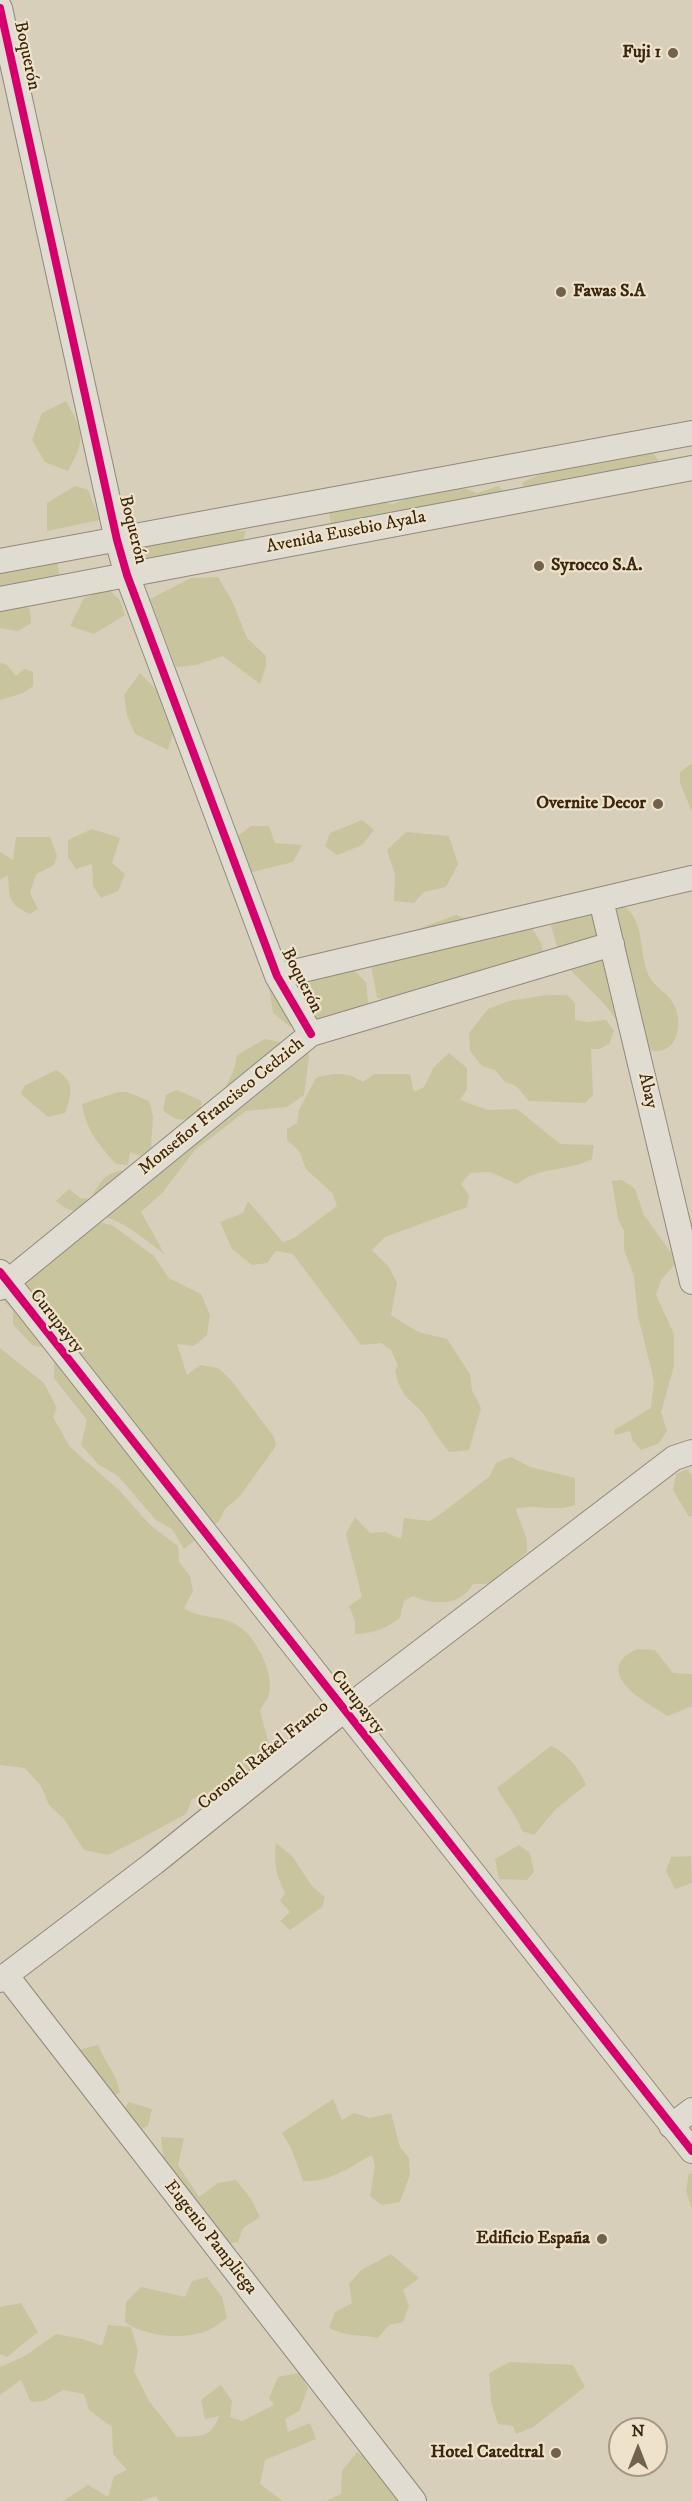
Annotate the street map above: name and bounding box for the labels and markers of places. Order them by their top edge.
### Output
place label: Fuji 1 [622,42,661,64]
marker: Fuji 1 [666,46,680,60]
place label: Fawas S.A [573,281,646,303]
marker: Fawas S.A [554,285,568,299]
place label: Syrocco S.A. [551,555,642,577]
marker: Syrocco S.A. [532,559,546,573]
place label: Overnite Decor [536,793,646,815]
marker: Overnite Decor [651,797,665,811]
place label: Edificio España [476,2228,590,2250]
marker: Edificio España [595,2232,609,2246]
place label: Hotel Catedtral [431,2442,544,2464]
marker: Hotel Catedtral [549,2446,563,2460]

